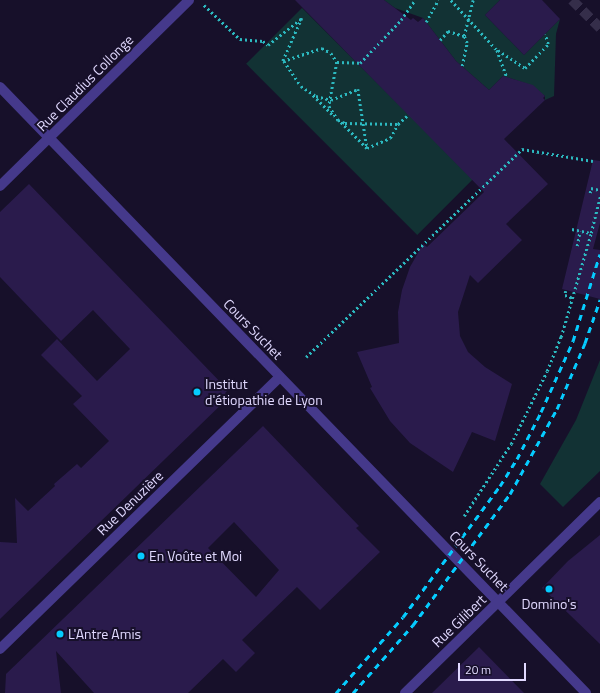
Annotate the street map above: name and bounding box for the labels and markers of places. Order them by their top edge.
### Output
place label: Institut d'étiopathie de Lyon [205,376,323,408]
marker: Institut d'étiopathie de Lyon [192,387,202,397]
place label: En Voûte et Moi [149,548,242,564]
marker: En Voûte et Moi [136,551,146,561]
marker: Domino's [544,584,554,594]
place label: Domino's [521,596,577,612]
place label: L'Antre Amis [68,626,141,642]
marker: L'Antre Amis [55,629,65,639]

